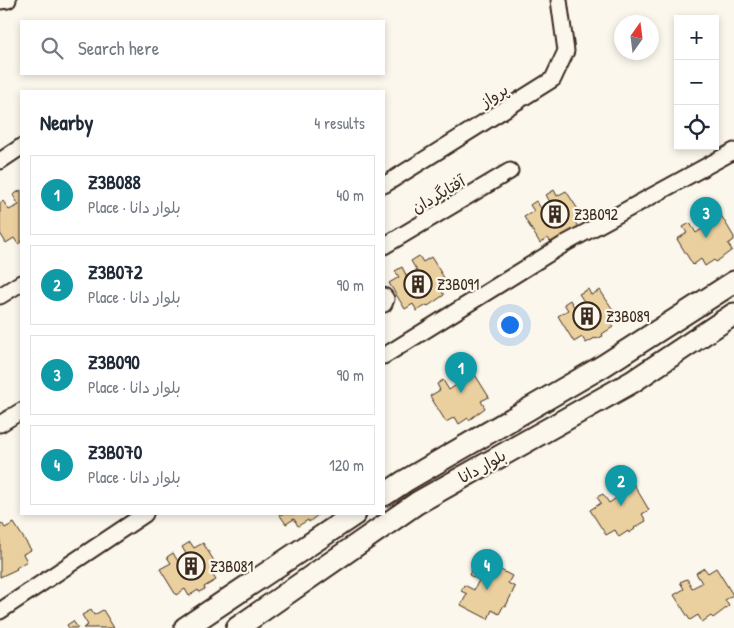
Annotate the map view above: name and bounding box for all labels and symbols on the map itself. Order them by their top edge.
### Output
north arrow [614,15,659,60]
street label: پرواز [474,78,512,113]
street label: آفتابگردان [407,169,470,218]
pin: 3 [690,197,722,238]
building icon: Z3B092 [540,199,570,229]
place label: Z3B092 [574,203,618,225]
building icon: Z3B091 [403,269,433,299]
place label: Z3B091 [437,273,479,295]
building icon: Z3B089 [572,301,602,331]
place label: Z3B089 [606,305,649,327]
your location [497,312,523,338]
pin: 1 [445,352,477,393]
street label: بلوار دانا [454,444,510,488]
pin: 2 [605,465,637,506]
pin: 4 [471,549,503,590]
building icon: Z3B081 [176,551,206,581]
place label: Z3B081 [210,555,253,577]

